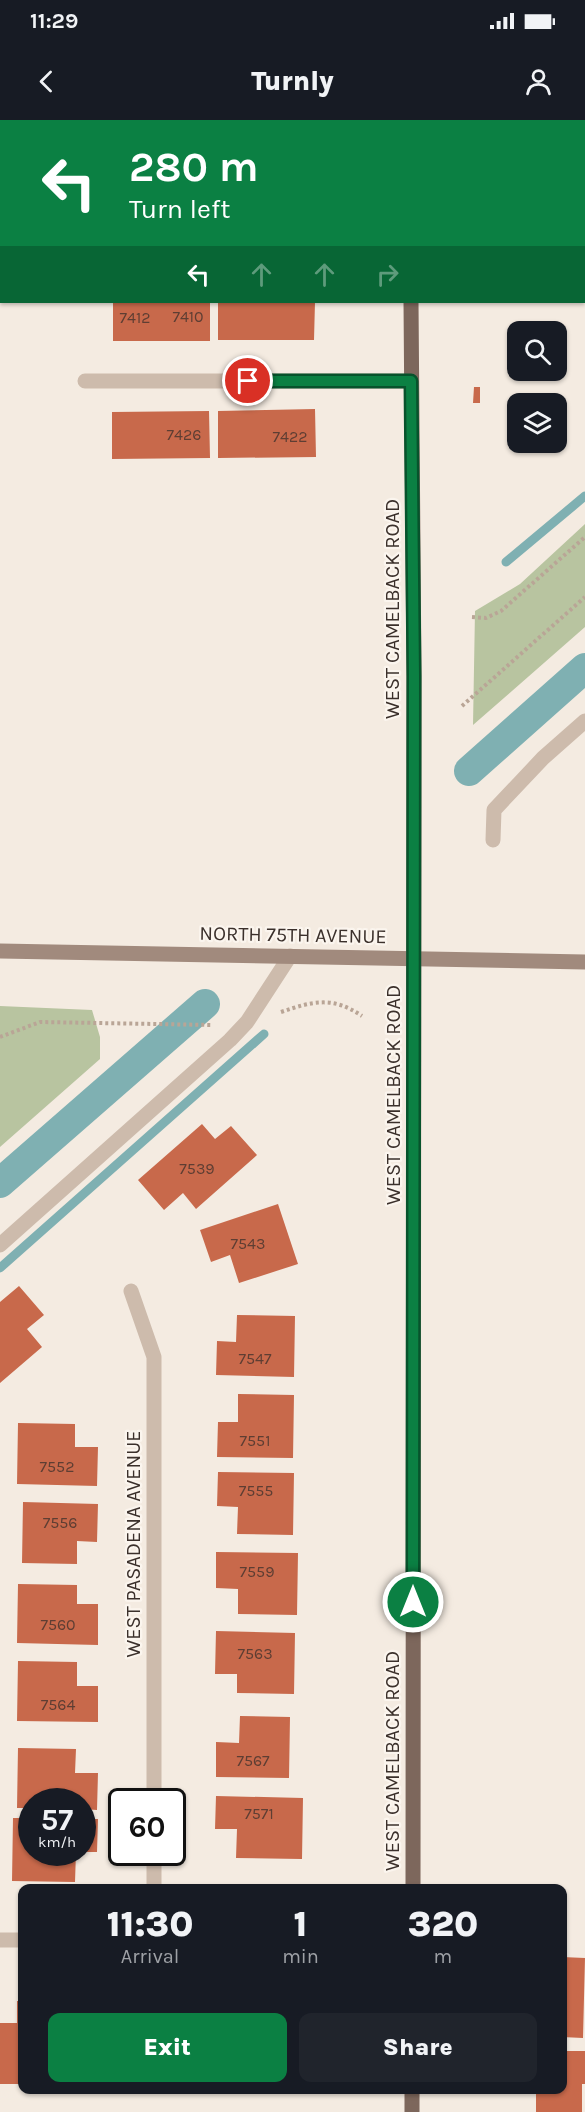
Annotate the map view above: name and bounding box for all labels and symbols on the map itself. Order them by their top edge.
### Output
house number: 7410 [172,307,204,326]
house number: 7412 [119,308,151,327]
pin [222,355,273,406]
house number: 7426 [167,425,201,444]
house number: 7422 [273,427,308,446]
street label: WEST CAMELBACK ROAD [381,499,404,719]
street label: NORTH 75TH AVENUE [199,922,387,948]
street label: WEST CAMELBACK ROAD [382,985,405,1205]
house number: 7539 [179,1159,215,1178]
house number: 7543 [231,1234,265,1253]
house number: 7547 [239,1349,272,1368]
street label: WEST PASADENA AVENUE [122,1430,145,1658]
house number: 7551 [240,1431,270,1450]
house number: 7552 [40,1457,74,1476]
house number: 7555 [239,1481,273,1500]
house number: 7556 [43,1513,77,1532]
house number: 7559 [240,1562,274,1581]
position arrow [381,1570,445,1634]
house number: 7560 [40,1615,76,1634]
house number: 7563 [237,1644,273,1663]
street label: WEST CAMELBACK ROAD [381,1651,404,1871]
house number: 7564 [41,1695,75,1714]
house number: 7567 [236,1751,270,1770]
speed limit sign: 60 [108,1788,186,1866]
house number: 7571 [244,1804,274,1823]

